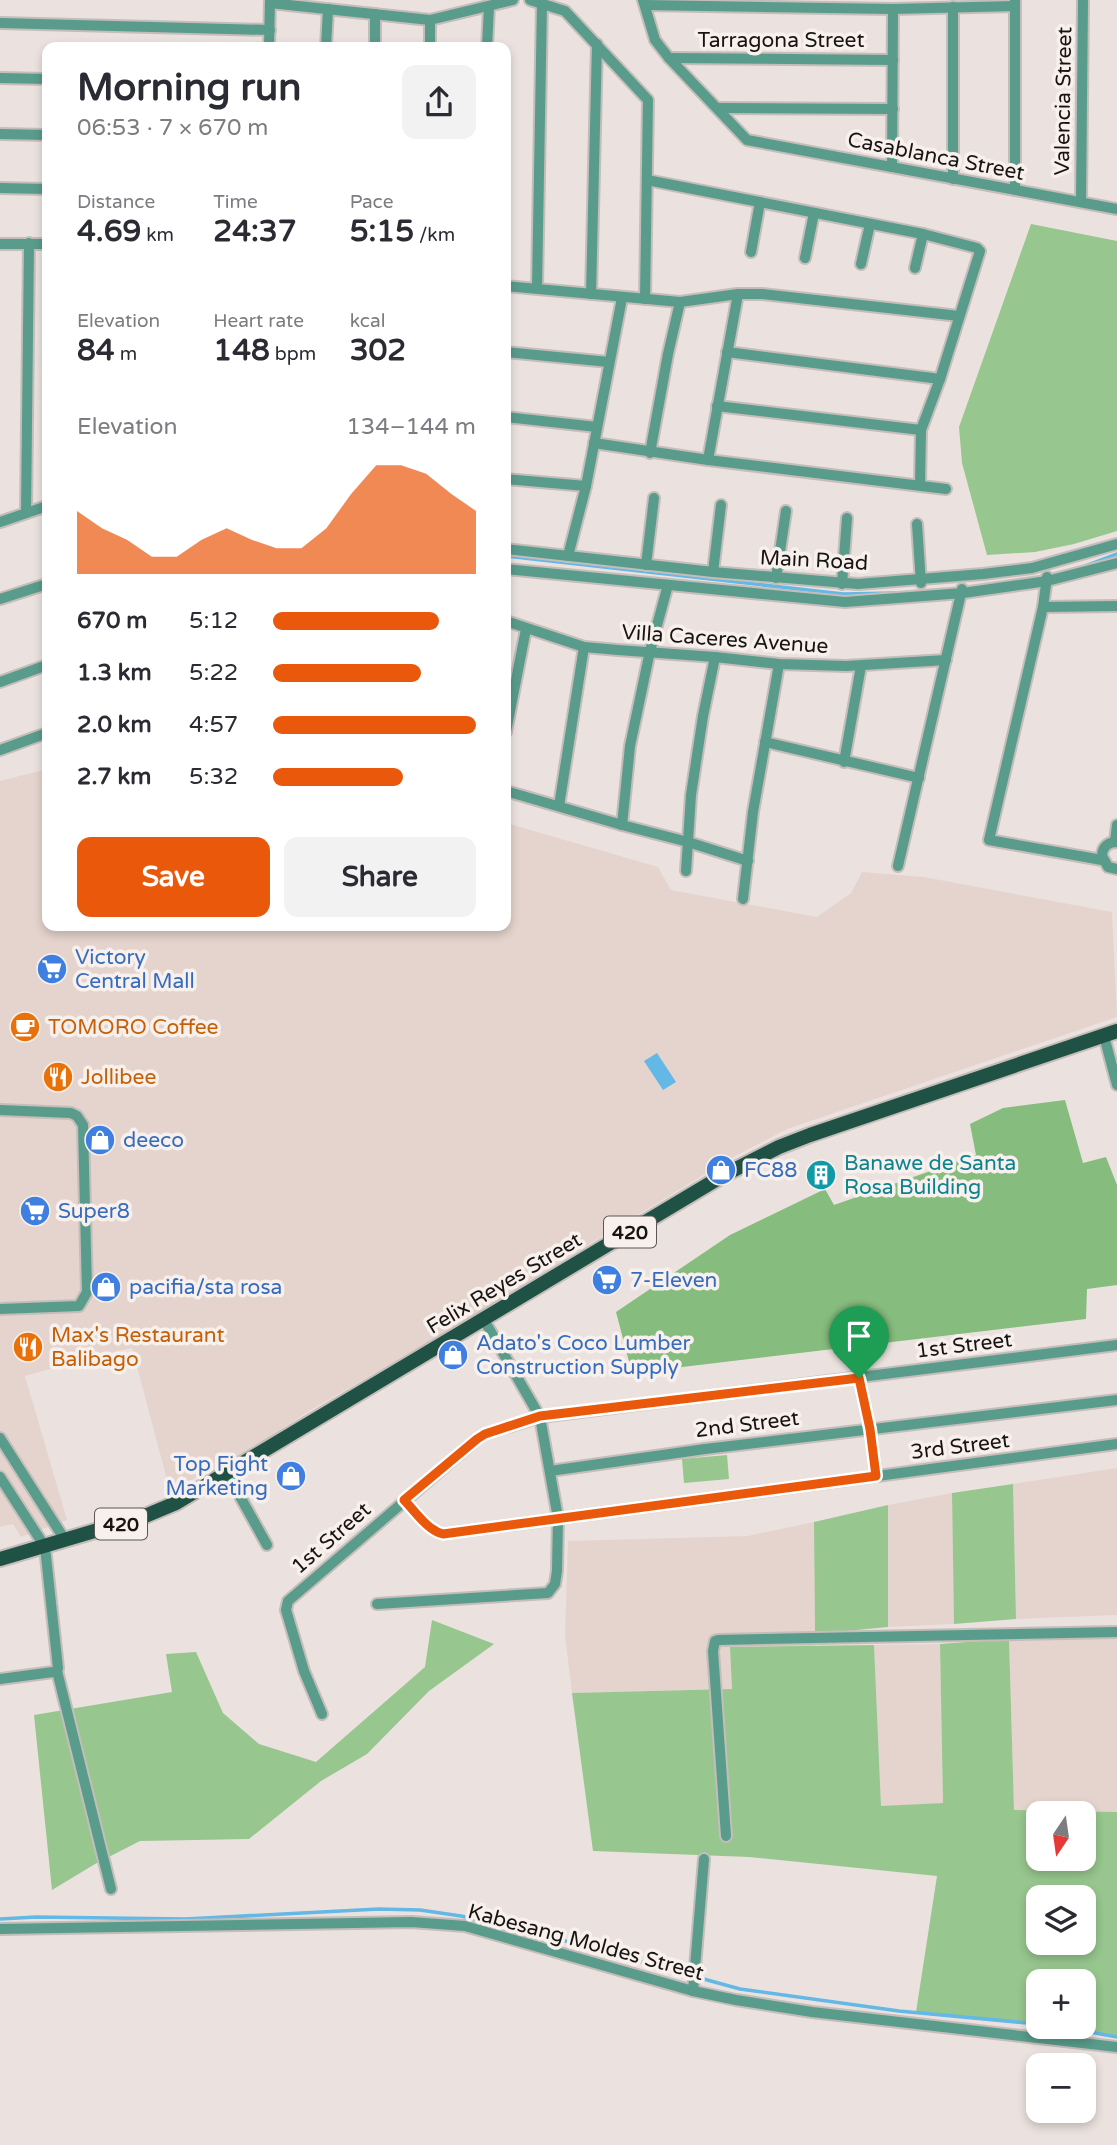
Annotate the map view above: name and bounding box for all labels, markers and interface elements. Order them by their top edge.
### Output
street label: Valencia Street [1050,26,1077,176]
street label: Tarragona Street [698,28,864,53]
text: Morning run [77,65,301,111]
button: share [402,65,476,139]
text: 06:53 · 7 × 670 m [77,114,268,142]
street label: Casablanca Street [845,127,1027,186]
text: Distance [77,191,155,213]
text: Time [213,191,258,213]
text: Pace [350,191,393,213]
text: 4.69 [77,213,141,250]
text: 24:37 [213,213,297,250]
text: 5:15 [350,213,414,250]
text: km [141,224,174,246]
text: /km [414,224,455,246]
text: Elevation [77,310,160,332]
text: Heart rate [213,310,304,332]
text: kcal [350,310,385,332]
text: 84 [77,332,115,369]
text: 148 [213,332,270,369]
text: 302 [350,332,406,369]
text: m [115,343,137,365]
text: bpm [270,343,316,365]
text: Elevation [77,413,178,441]
text: 134–144 m [346,413,476,441]
street label: Main Road [759,545,869,576]
text: 670 m [77,607,147,635]
text: 5:12 [189,607,238,635]
street label: Villa Caceres Avenue [621,620,829,659]
text: 1.3 km [77,659,152,687]
text: 5:22 [189,659,238,687]
text: 2.0 km [77,711,152,739]
text: 4:57 [189,711,238,739]
text: 2.7 km [77,763,151,791]
text: 5:32 [189,763,238,791]
button: Save [77,837,270,917]
button: Share [284,837,476,917]
place label: Victory Central Mall [75,945,195,994]
supermarket icon: Victory Central Mall [35,952,69,986]
cafe icon: TOMORO Coffee [8,1010,42,1044]
place label: TOMORO Coffee [48,1015,219,1040]
restaurant icon: Jollibee [41,1060,75,1094]
place label: Jollibee [81,1065,156,1090]
shop icon: deeco [83,1123,117,1157]
place label: deeco [123,1128,184,1153]
place label: Banawe de Santa Rosa Building [844,1151,1016,1200]
shop icon: FC88 [704,1153,738,1187]
place label: FC88 [744,1158,797,1183]
building icon: Banawe de Santa Rosa Building [804,1158,838,1192]
supermarket icon: Super8 [18,1194,52,1228]
place label: Super8 [58,1199,130,1224]
road number: 420 [604,1216,656,1248]
street label: Felix Reyes Street [422,1227,586,1340]
supermarket icon: 7-Eleven [590,1263,624,1297]
place label: 7-Eleven [630,1268,717,1293]
shop icon: pacifia/sta rosa [89,1270,123,1304]
place label: pacifia/sta rosa [129,1275,282,1300]
pin [829,1306,889,1378]
icon: arrive [840,1317,878,1355]
place label: Max's Restaurant Balibago [51,1323,224,1372]
street label: 1st Street [915,1327,1014,1364]
restaurant icon: Max's Restaurant Balibago [11,1330,45,1364]
place label: Adato's Coco Lumber Construction Supply [476,1331,691,1380]
shop icon: Adato's Coco Lumber Construction Supply [436,1338,470,1372]
street label: 2nd Street [694,1406,801,1443]
street label: 3rd Street [909,1428,1011,1465]
place label: Top Fight Marketing [165,1452,268,1501]
shop icon: Top Fight Marketing [274,1459,308,1493]
street label: 1st Street [287,1497,376,1580]
road number: 420 [95,1508,147,1540]
north arrow [1026,1801,1096,1871]
map controls [1026,1801,1096,2123]
button: layers [1026,1885,1096,1955]
street label: Kabesang Moldes Street [465,1899,707,1986]
button: + [1026,1969,1096,2039]
button: − [1026,2053,1096,2123]

